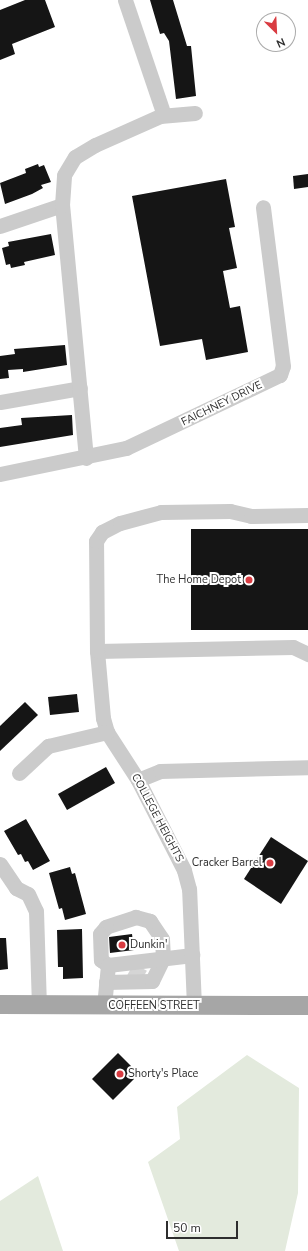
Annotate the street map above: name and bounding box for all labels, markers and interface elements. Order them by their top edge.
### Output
north arrow [256,12,296,52]
text: N [274,34,287,51]
street label: FAICHNEY DRIVE [179,379,265,429]
place label: The Home Depot [157,573,241,587]
marker: The Home Depot [244,575,254,585]
street label: COLLEGE HEIGHTS [128,772,186,864]
place label: Cracker Barrel [192,856,262,870]
marker: Cracker Barrel [265,858,275,868]
place label: Dunkin' [130,938,167,952]
marker: Dunkin' [117,940,127,950]
street label: COFFEEN STREET [108,999,200,1013]
place label: Shorty's Place [128,1067,198,1081]
marker: Shorty's Place [115,1069,125,1079]
scale bar [168,1213,240,1239]
text: 50 m [173,1220,201,1236]

